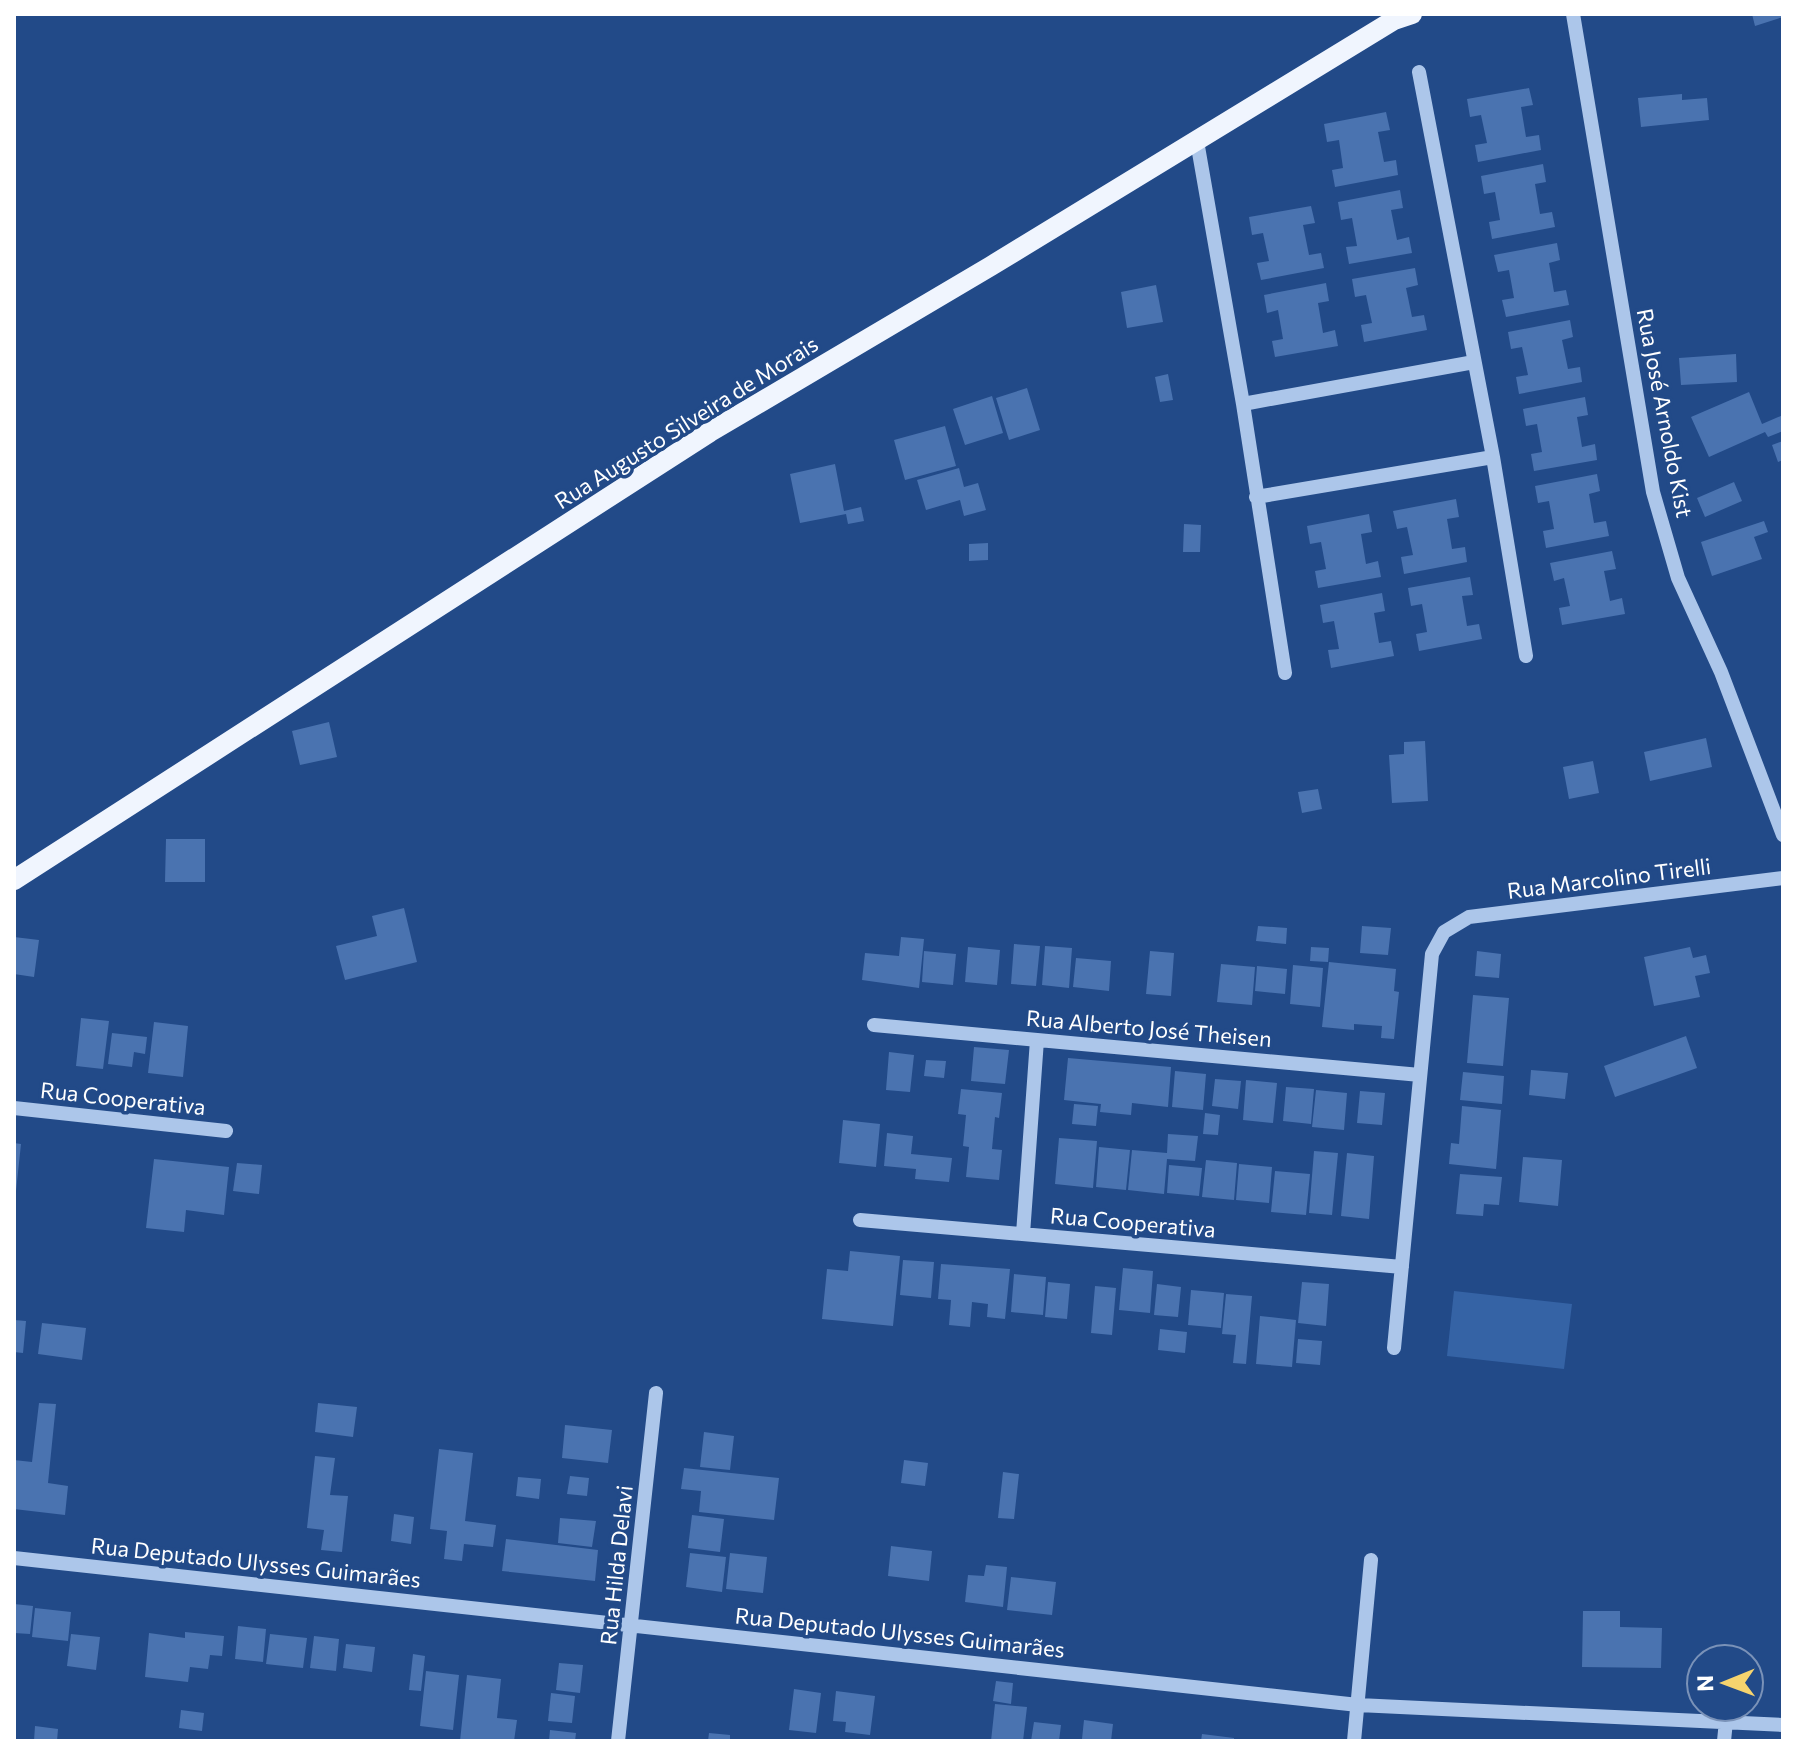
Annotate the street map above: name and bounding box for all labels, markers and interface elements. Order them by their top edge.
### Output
street label: Rua José Arnoldo Kist [1631,306,1699,520]
street label: Rua Augusto Silveira de Morais [549,330,823,514]
street label: Rua Marcolino Tirelli [1506,852,1712,904]
street label: Rua Alberto José Theisen [1025,1004,1273,1052]
street label: Rua Cooperativa [39,1076,207,1120]
street label: Rua Cooperativa [1049,1201,1217,1243]
street label: Rua Hilda Delavi [594,1484,638,1646]
street label: Rua Deputado Ulysses Guimarães [90,1531,422,1593]
street label: Rua Deputado Ulysses Guimarães [734,1601,1066,1663]
north arrow [1685,1643,1765,1723]
text: N [1691,1675,1718,1692]

